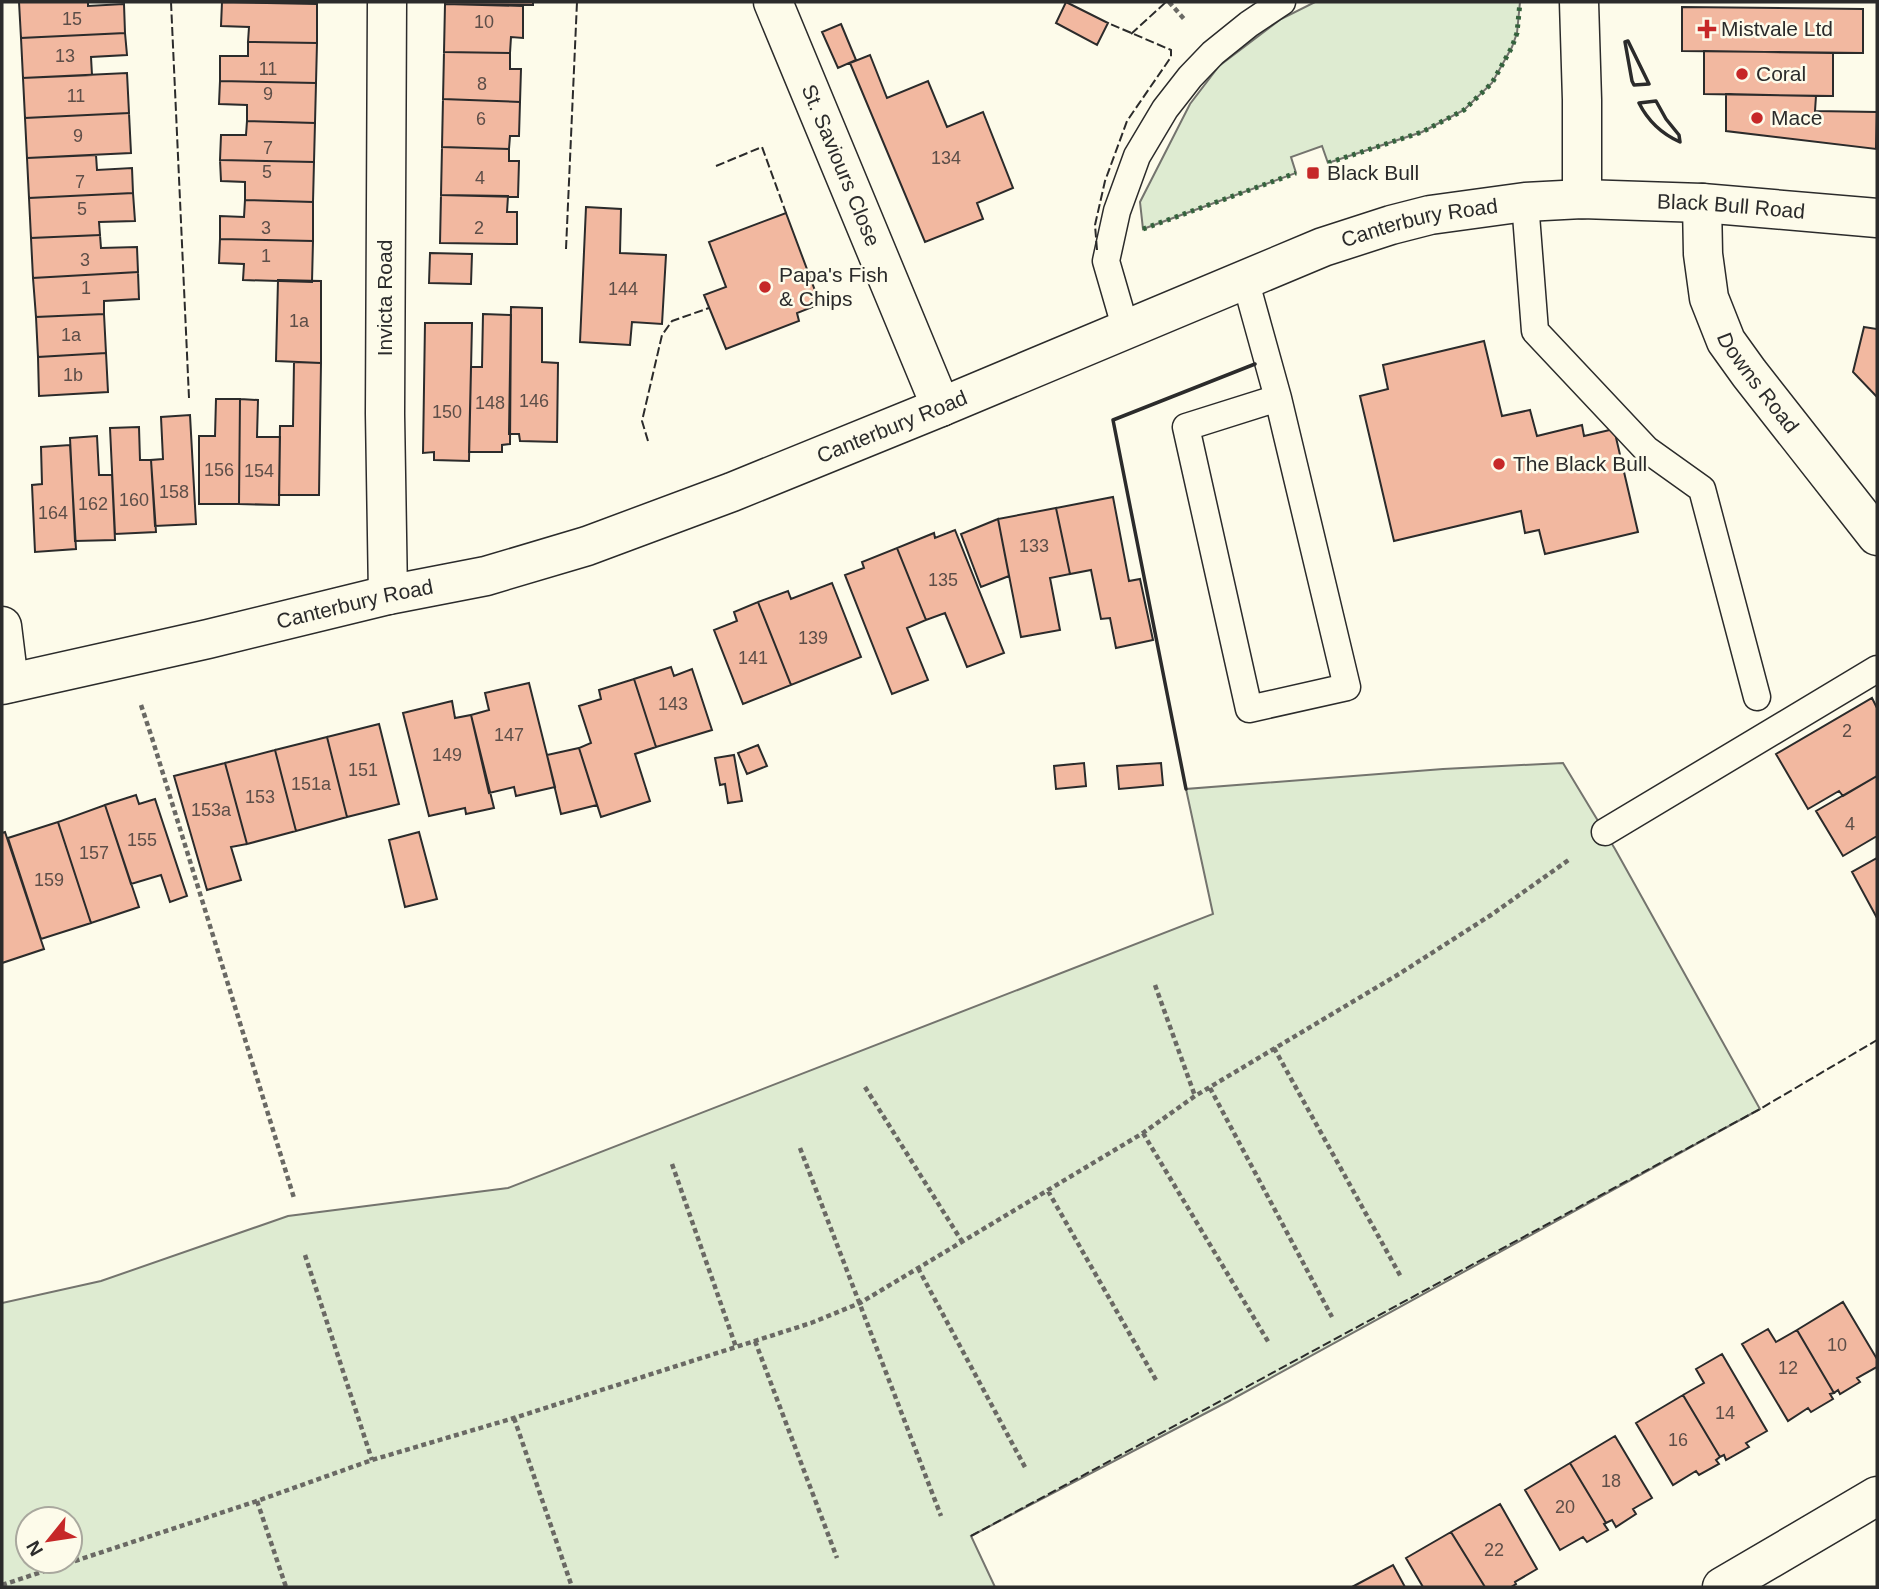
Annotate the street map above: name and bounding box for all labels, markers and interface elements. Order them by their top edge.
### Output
house number: 15 [62,9,82,29]
house number: 10 [474,12,494,32]
place label: Mistvale Ltd [1721,17,1833,40]
marker: Mistvale Ltd [1699,21,1715,37]
house number: 13 [55,46,75,66]
house number: 11 [259,59,277,79]
place label: Coral [1756,62,1806,85]
marker: Coral [1734,66,1750,82]
house number: 8 [477,74,487,94]
street label: St. Saviours Close [798,81,885,250]
house number: 9 [263,84,273,104]
house number: 11 [67,86,85,106]
place label: Mace [1771,106,1822,129]
house number: 6 [476,109,486,129]
marker: Mace [1749,110,1765,126]
house number: 9 [73,126,83,146]
house number: 7 [263,138,273,158]
house number: 134 [931,148,961,168]
place label: Black Bull [1327,161,1419,184]
house number: 5 [262,162,272,182]
marker: Black Bull [1305,165,1321,181]
house number: 4 [475,168,485,188]
house number: 7 [75,172,85,192]
street label: Black Bull Road [1657,190,1806,223]
street label: Canterbury Road [1338,194,1499,251]
house number: 5 [77,199,87,219]
house number: 3 [261,218,271,238]
house number: 2 [474,218,484,238]
street label: Invicta Road [373,240,396,356]
house number: 1 [261,246,271,266]
house number: 3 [80,250,90,270]
place label: Papa's Fish & Chips [779,263,888,310]
house number: 1 [81,278,91,298]
house number: 144 [608,279,638,299]
marker: Papa's Fish & Chips [757,279,773,295]
house number: 1a [289,311,310,331]
house number: 1a [61,325,82,345]
street label: Downs Road [1713,329,1804,437]
house number: 1b [63,365,83,385]
street label: Canterbury Road [813,385,970,467]
house number: 146 [519,391,549,411]
house number: 148 [475,393,505,413]
house number: 150 [432,402,462,422]
place label: The Black Bull [1513,452,1647,475]
marker: The Black Bull [1491,456,1507,472]
house number: 156 [204,460,234,480]
house number: 154 [244,461,274,481]
house number: 158 [159,482,189,502]
house number: 160 [119,490,149,510]
house number: 162 [78,494,108,514]
house number: 164 [38,503,68,523]
house number: 133 [1019,536,1049,556]
house number: 135 [928,570,958,590]
street label: Canterbury Road [274,575,435,633]
house number: 139 [798,628,828,648]
house number: 141 [738,648,768,668]
house number: 143 [658,694,688,714]
house number: 2 [1842,721,1852,741]
house number: 147 [494,725,524,745]
house number: 149 [432,745,462,765]
house number: 151 [348,760,378,780]
house number: 151a [291,774,332,794]
house number: 153 [245,787,275,807]
house number: 153a [191,800,232,820]
house number: 4 [1845,814,1855,834]
house number: 155 [127,830,157,850]
house number: 157 [79,843,109,863]
house number: 159 [34,870,64,890]
house number: 10 [1827,1335,1847,1355]
house number: 12 [1778,1358,1798,1378]
house number: 14 [1715,1403,1735,1423]
house number: 16 [1668,1430,1688,1450]
house number: 18 [1601,1471,1621,1491]
house number: 20 [1555,1497,1575,1517]
north arrow [14,1505,84,1575]
text: N [22,1537,47,1559]
house number: 22 [1484,1540,1504,1560]

